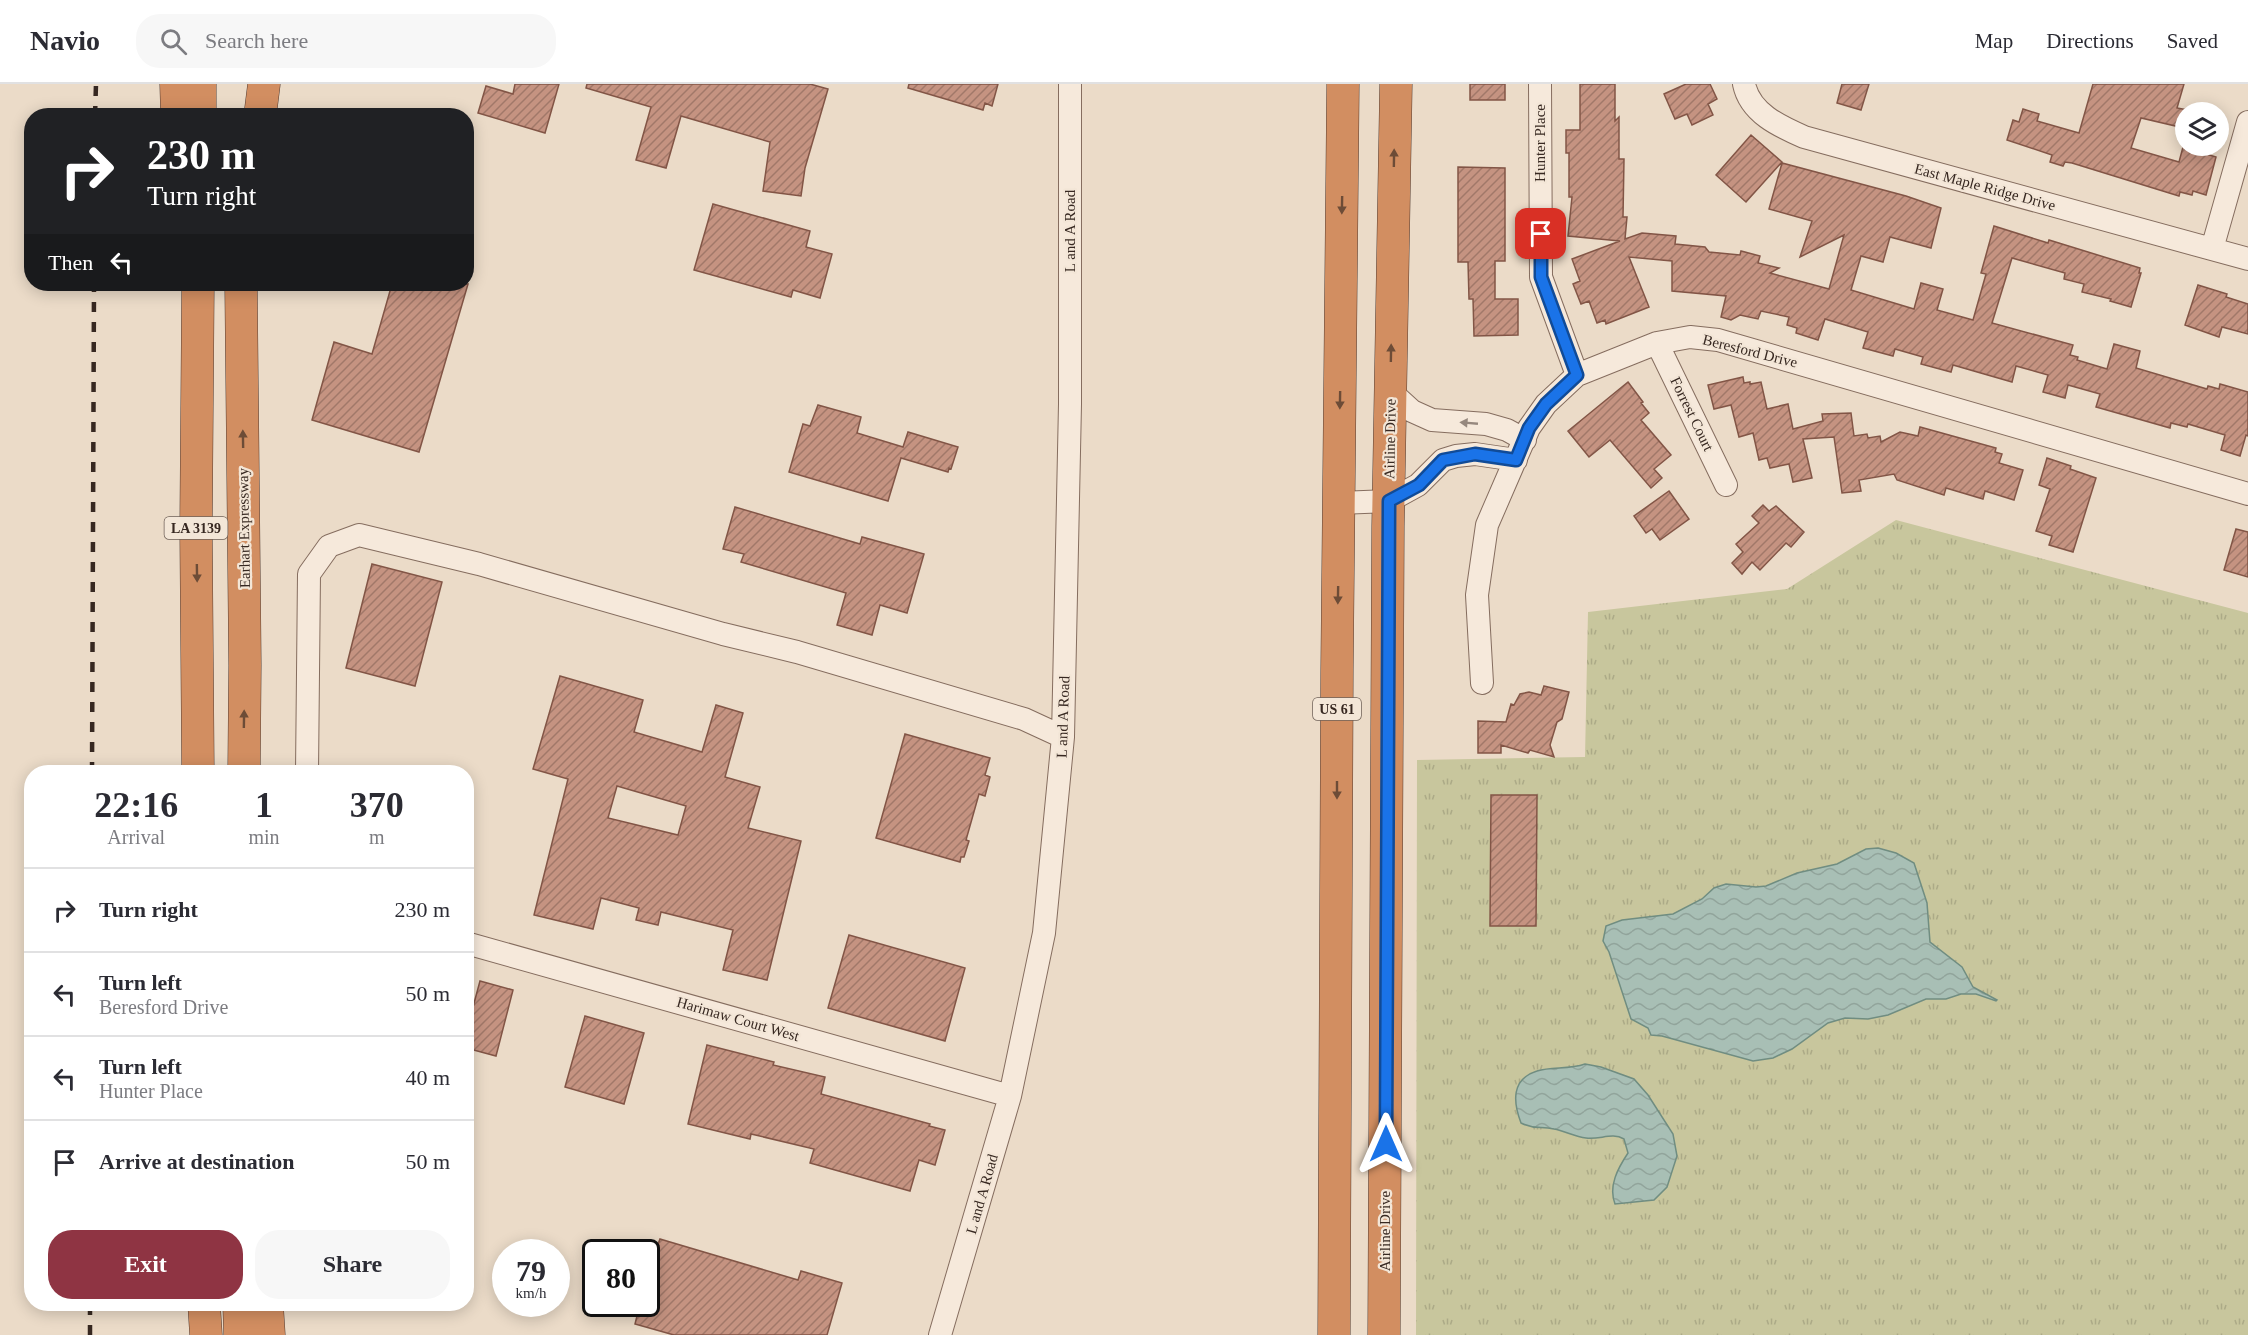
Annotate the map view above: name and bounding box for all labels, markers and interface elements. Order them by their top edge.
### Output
search box [136,14,556,68]
text: Navio [30,25,100,56]
icon: search [157,25,190,58]
text: Search here [205,28,308,53]
text: Map [1975,29,2013,53]
text: Directions [2046,29,2134,53]
text: Saved [2167,29,2218,53]
map controls [2175,102,2229,156]
button: layers [2175,102,2229,156]
street label: Hunter Place [1532,104,1548,182]
icon: right [48,132,126,210]
text: 230 m [147,132,256,178]
one-way arrow [1390,148,1399,167]
street label: East Maple Ridge Drive [1913,160,2058,214]
text: Turn right [147,181,256,211]
street label: L and A Road [1062,189,1078,272]
one-way arrow [1337,196,1347,215]
pin [1515,208,1566,259]
icon: arrive [1524,217,1557,250]
icon: left [105,246,138,279]
text: Then [48,250,93,275]
street label: Beresford Drive [1701,331,1799,371]
one-way arrow [1386,343,1396,362]
street label: Forrest Court [1667,374,1717,454]
one-way arrow [1335,391,1345,410]
street label: Airline Drive [1381,398,1399,479]
one-way arrow [1460,418,1479,428]
one-way arrow [238,429,248,448]
street label: Earhart Expressway [235,467,253,588]
road number: LA 3139 [164,517,228,539]
one-way arrow [192,563,201,582]
one-way arrow [1333,586,1343,605]
street label: L and A Road [1054,675,1072,758]
road number: US 61 [1313,698,1361,720]
one-way arrow [240,709,249,728]
one-way arrow [1332,781,1342,800]
text: 22:16 [94,785,178,825]
text: 1 [255,785,273,825]
text: 370 [350,785,404,825]
text: Arrival [107,826,165,848]
text: min [248,826,280,848]
text: m [369,826,385,848]
icon: right [48,894,81,927]
text: Turn right [99,897,198,922]
text: 230 m [394,897,450,922]
text: Turn left [99,970,182,995]
icon: left [48,978,81,1011]
text: 50 m [405,981,450,1006]
street label: Harimaw Court West [675,994,802,1044]
text: Beresford Drive [99,996,228,1018]
text: Turn left [99,1054,182,1079]
icon: left [48,1062,81,1095]
text: 40 m [405,1065,450,1090]
text: Hunter Place [99,1080,203,1102]
position arrow [1354,1112,1418,1176]
icon: arrive [48,1146,81,1179]
text: Arrive at destination [99,1149,295,1174]
text: 50 m [405,1149,450,1174]
street label: L and A Road [963,1152,1001,1236]
street label: Airline Drive [1377,1190,1393,1271]
button: Exit [48,1230,243,1299]
button: Share [255,1230,450,1299]
speed limit sign: 80 [582,1239,660,1317]
text: 79 [516,1254,546,1287]
text: km/h [516,1285,546,1301]

